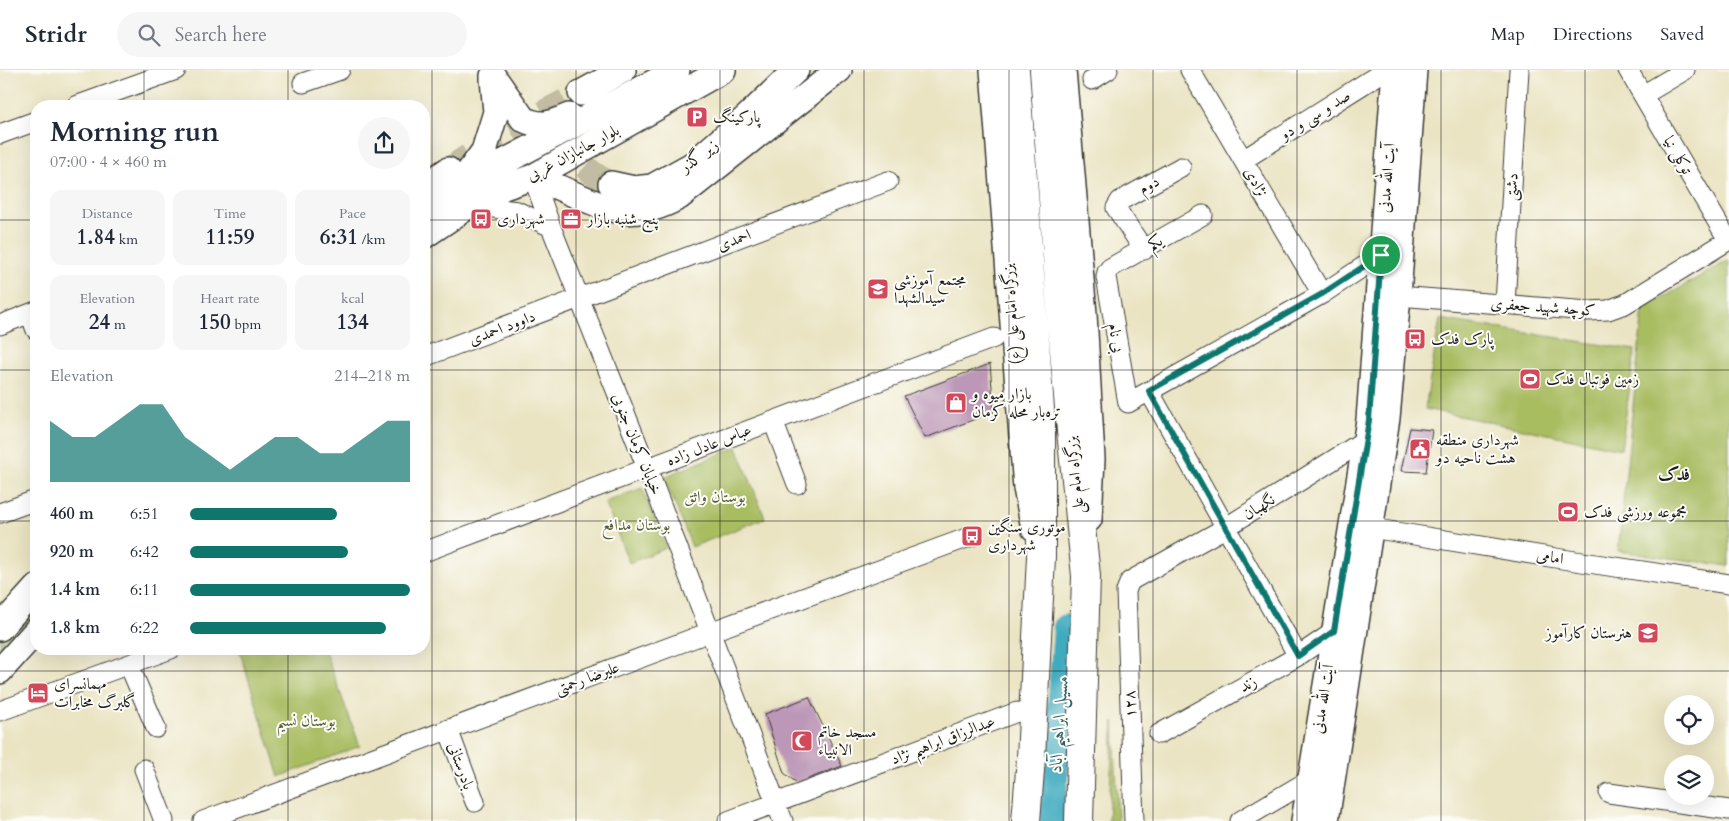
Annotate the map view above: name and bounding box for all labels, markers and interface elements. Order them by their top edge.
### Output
search box [117,12,467,57]
text: Stridr [25,18,87,51]
icon: search [135,21,163,49]
text: Search here [175,22,267,48]
text: Map [1491,22,1525,47]
text: Directions [1553,22,1632,47]
text: Saved [1660,22,1704,47]
street label: صد و سی و دو [1274,85,1355,146]
parking icon: پارکینگ [685,105,709,129]
place label: پارکینگ [713,106,761,128]
text: Morning run [50,113,219,151]
button: share [358,117,410,169]
street label: بلوار جانبازان غربی [523,119,623,187]
street label: توکلی نیا [1658,132,1698,179]
street label: زیر گذر [673,133,723,179]
street label: آیت الله مدنی [1372,141,1401,214]
text: 07:00 · 4 × 460 m [50,151,167,173]
street label: نژادی [1239,163,1273,201]
street label: دوم [1135,170,1165,202]
street label: دشتی [1500,172,1524,202]
text: Distance [82,204,133,223]
text: Time [214,204,246,223]
text: Pace [339,204,366,223]
bus stop icon: شهرداری [469,207,493,231]
office icon: پنج شنبه بازار [559,207,583,231]
place label: شهرداری [497,208,545,230]
place label: پنج شنبه بازار [585,208,659,233]
text: 1.84 [77,223,115,252]
text: 11:59 [205,223,255,252]
text: 6:31 [320,223,358,252]
street label: احمدی [714,223,754,257]
street label: یکم [1143,229,1169,260]
text: km [115,230,138,249]
text: /km [358,230,386,249]
pin [1360,234,1402,276]
icon: arrive [1367,241,1395,269]
street label: بزرگراه امام علی (ع) [997,262,1030,365]
place label: مجتمع آموزشی سیدالشهدا [894,269,966,309]
school or university icon: مجتمع آموزشی سیدالشهدا [866,277,890,301]
text: Elevation [80,289,135,308]
text: Heart rate [200,289,260,308]
text: kcal [341,289,364,308]
street label: کوچه شهید جعفری [1490,292,1596,322]
street label: داوود احمدی [465,305,539,351]
text: 24 [89,308,110,337]
text: 150 [199,308,231,337]
text: 134 [337,308,369,337]
text: m [110,315,126,334]
text: bpm [231,315,261,334]
street label: بی نام [1100,321,1129,355]
bus stop icon: پارک فدک [1403,327,1427,351]
place label: پارک فدک [1431,328,1495,350]
text: Elevation [50,365,114,387]
text: 214–218 m [334,365,410,387]
sports icon: زمین فوتبال فدک [1518,367,1542,391]
place label: زمین فوتبال فدک [1546,368,1639,390]
place label: بازار میوه و تره‌بار محله کرمان [970,383,1061,423]
street label: خیابان کرمان جنوبی [607,390,667,498]
shop icon: بازار میوه و تره‌بار محله کرمان [944,391,968,415]
street label: عباس عادل زاده [663,419,755,471]
place label: شهرداری منطقه هشت ناحیه دو [1434,429,1519,469]
street label: بزرگراه امام علی [1060,434,1093,515]
public building icon: شهرداری منطقه هشت ناحیه دو [1408,437,1432,461]
district label: فدک [1658,462,1690,487]
park label: بوستان واثق [684,486,746,508]
street label: نگهبان [1239,489,1279,525]
sports icon: مجموعه ورزشی فدک [1556,500,1580,524]
place label: مجموعه ورزشی فدک [1584,501,1687,523]
text: 460 m [50,503,94,525]
text: 6:51 [130,503,159,525]
park label: بوستان مدافع [602,514,670,540]
place label: موتوری سنگین شهرداری [988,516,1066,556]
bus stop icon: موتوری سنگین شهرداری [960,524,984,548]
text: 920 m [50,541,94,563]
text: 6:42 [130,541,159,563]
street label: امامی [1535,544,1565,570]
text: 1.4 km [50,579,100,601]
text: 6:11 [130,579,159,601]
text: 1.8 km [50,617,100,639]
text: 6:22 [130,617,159,639]
school or university icon: هنرستان کارآموز [1636,621,1660,645]
place label: هنرستان کارآموز [1544,622,1632,644]
street label: علیرضا رحمتی [552,656,622,700]
street label: آیت الله مدنی [1305,661,1340,735]
street label: زند [1235,670,1261,698]
place label: مهمانسرای گلبرگ مخابرات [54,673,136,713]
water label: مسیل ابراهیم آباد [1043,675,1080,774]
hotel icon: مهمانسرای گلبرگ مخابرات [26,681,50,705]
street label: ۱۲۸ [1119,690,1141,718]
map controls [1664,695,1714,805]
button: locate [1664,695,1714,745]
park label: بوستان نسیم [276,710,336,737]
street label: عبدالرزاق ابراهیم نژاد [888,710,1000,775]
place label: مسجد خاتم الانبیاء [818,721,877,761]
mosque icon: مسجد خاتم الانبیاء [790,729,814,753]
street label: بادرستانی [442,739,480,793]
button: layers [1664,755,1714,805]

